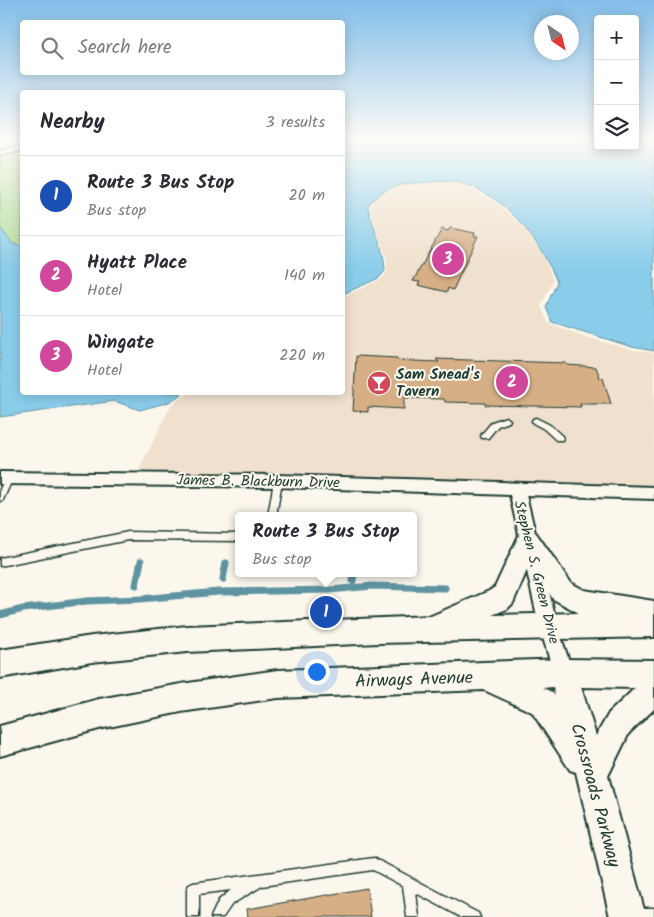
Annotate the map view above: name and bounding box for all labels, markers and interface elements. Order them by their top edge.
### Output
north arrow [534,15,579,60]
map controls [594,15,639,150]
button: + [594,15,639,60]
search box [20,20,345,75]
text: Search here [78,33,172,63]
icon: search [38,34,66,62]
button: − [594,60,639,105]
button: layers [594,105,639,150]
text: Nearby [40,106,105,139]
text: 3 results [266,110,325,135]
text: Route 3 Bus Stop [87,168,234,198]
text: 1 [54,183,58,208]
text: 20 m [289,183,325,208]
text: Bus stop [87,198,146,223]
pin: 3 [432,240,464,278]
text: Hyatt Place [87,248,187,278]
text: 2 [51,263,61,288]
text: 140 m [284,263,325,288]
text: Hotel [87,278,122,303]
text: Wingate [87,328,154,358]
text: 3 [52,343,60,368]
text: 220 m [279,343,325,368]
text: Hotel [87,358,122,383]
place label: Sam Snead's Tavern [396,363,480,404]
pin: 2 [496,363,528,401]
bar icon: Sam Snead's Tavern [366,370,392,396]
street label: James B. Blackburn Drive [176,469,340,495]
street label: Stephen S. Green Drive [507,498,566,647]
popup [235,512,417,577]
text: Route 3 Bus Stop [252,517,400,547]
text: Bus stop [252,547,311,572]
pin: 1 [310,593,342,631]
your location [304,659,330,685]
street label: Airways Avenue [355,664,474,697]
street label: Crossroads Parkway [561,720,628,871]

